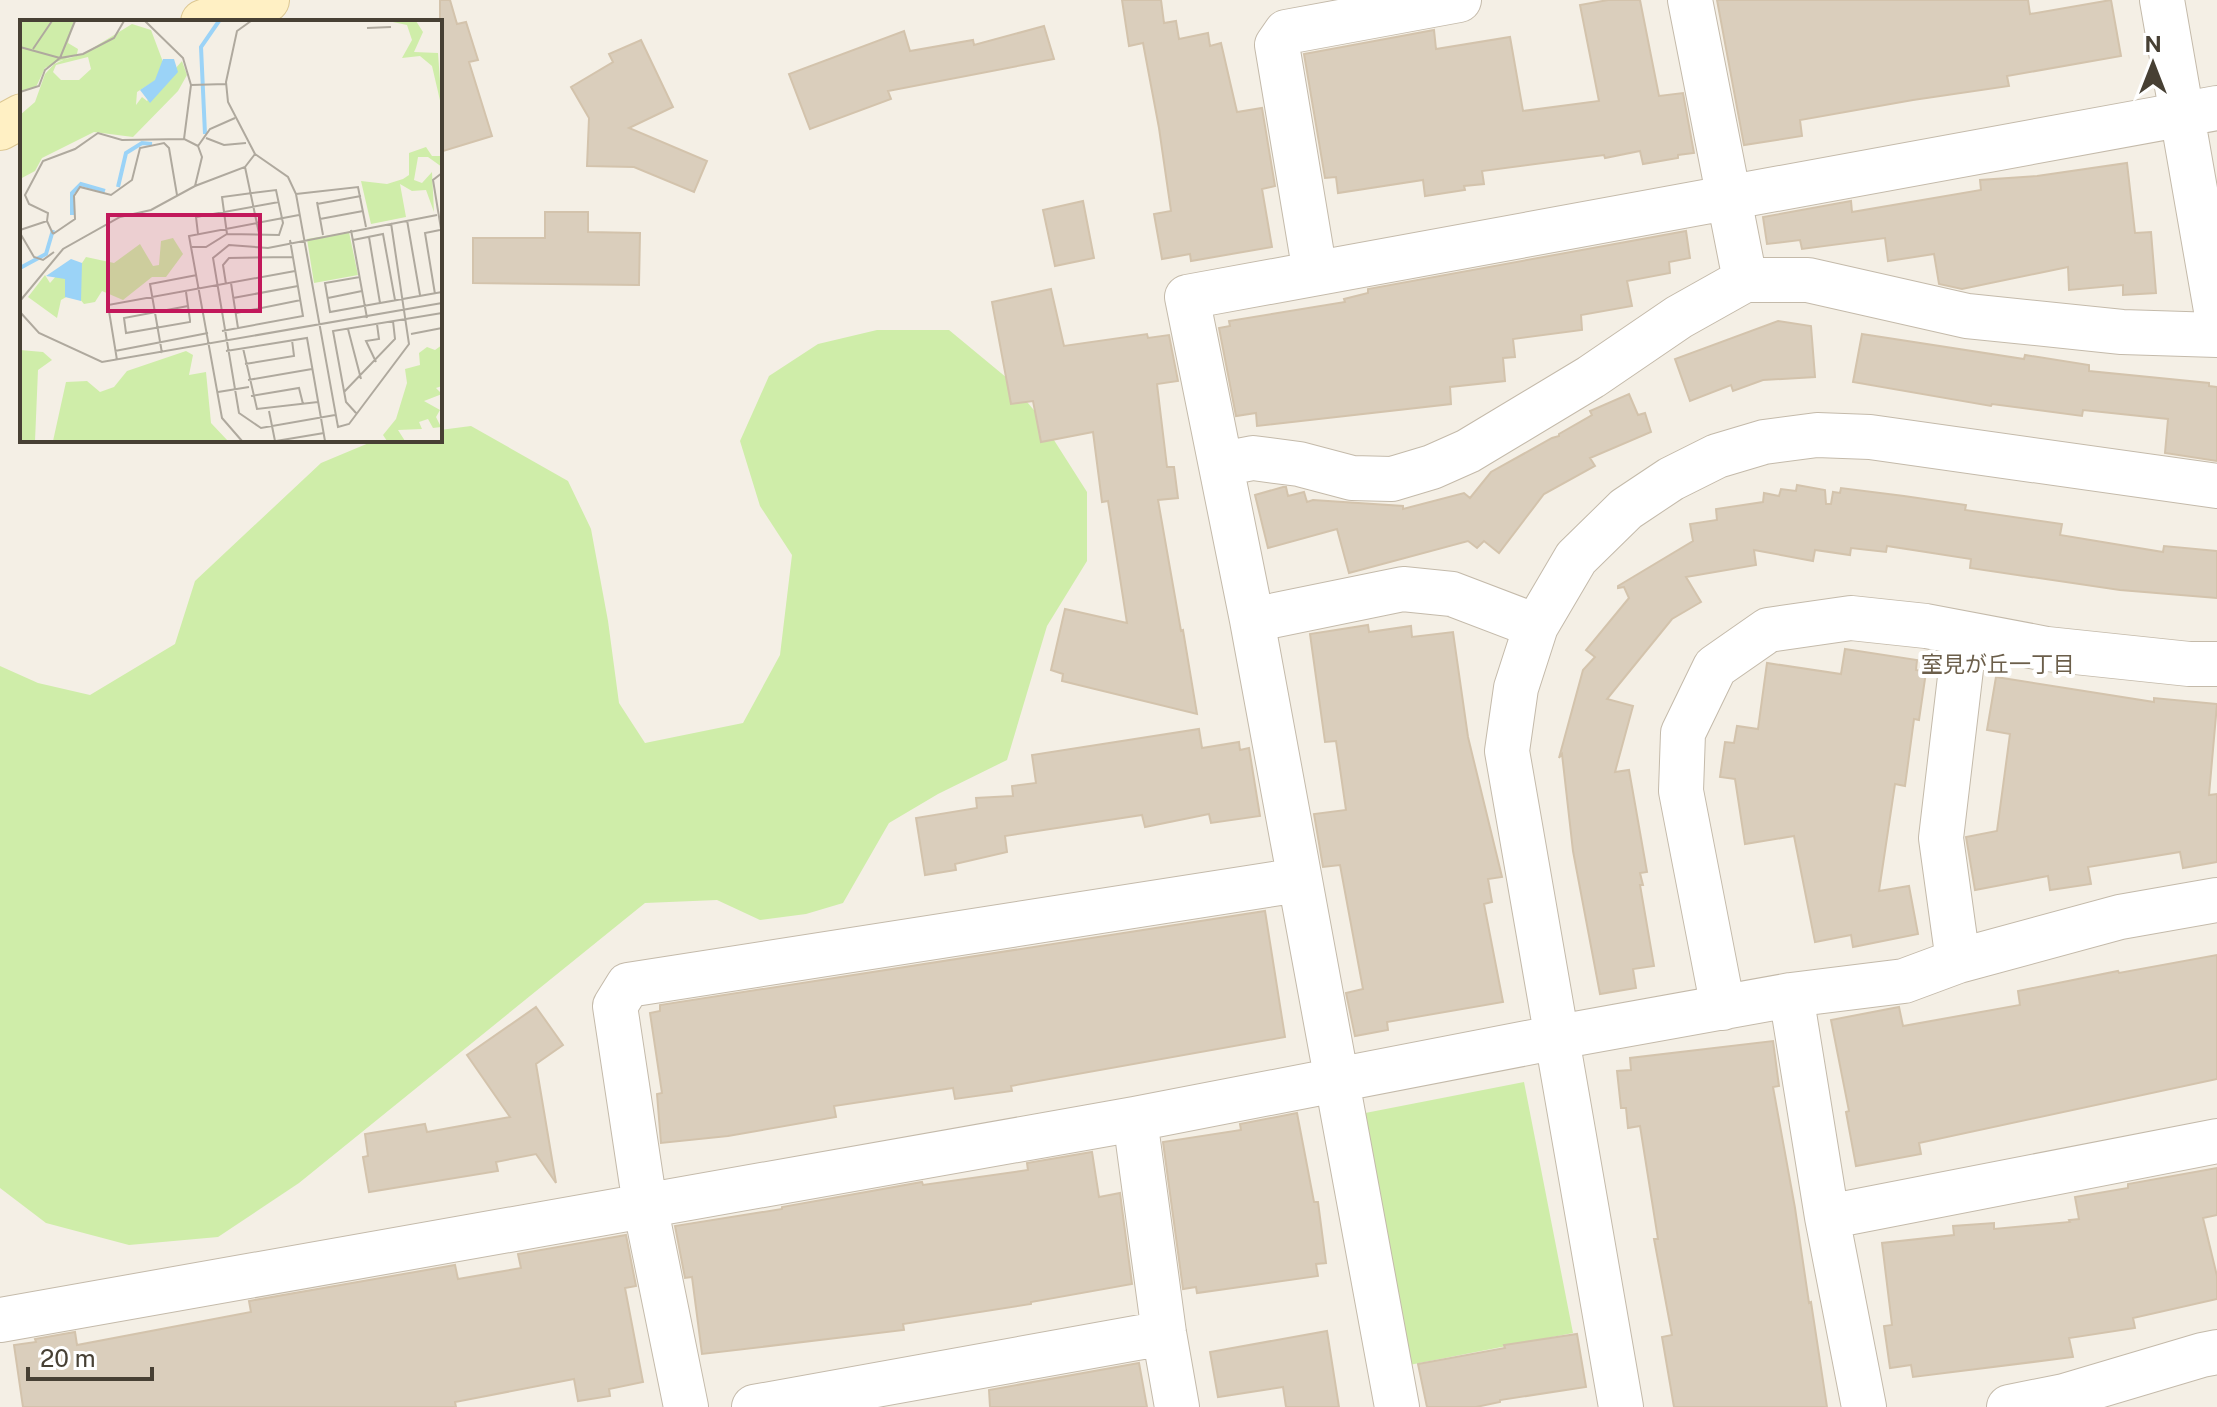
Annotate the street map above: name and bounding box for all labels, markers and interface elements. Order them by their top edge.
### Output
inset map [20,20,442,442]
north arrow [2113,24,2193,104]
text: N [2144,31,2162,57]
district label: 室見が丘一丁目 [1921,651,2075,677]
scale bar [28,1331,152,1381]
text: 20 m [40,1344,96,1372]

